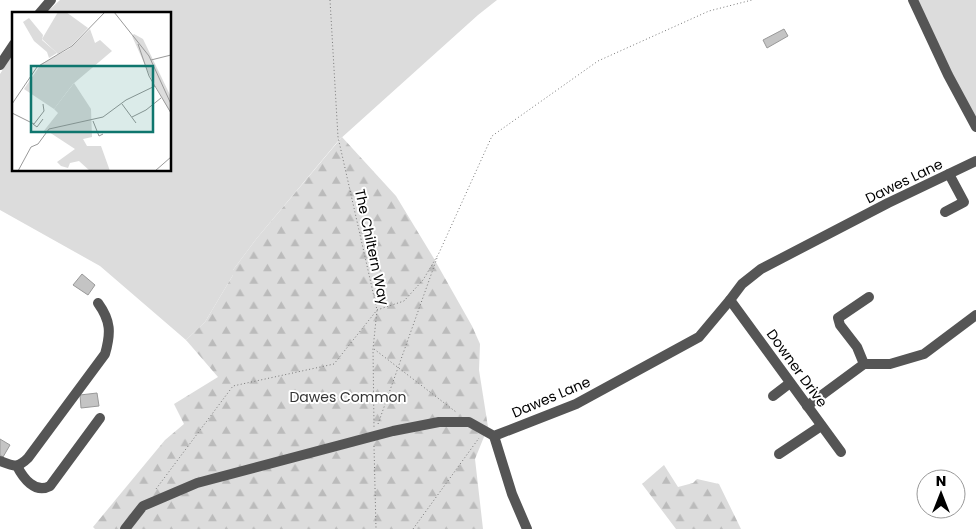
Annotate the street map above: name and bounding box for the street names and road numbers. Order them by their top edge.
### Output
street label: Dawes Lane [862,154,946,208]
street label: The Chiltern Way [350,187,394,307]
street label: Downer Drive [762,325,832,411]
street label: Dawes Lane [509,371,594,423]

